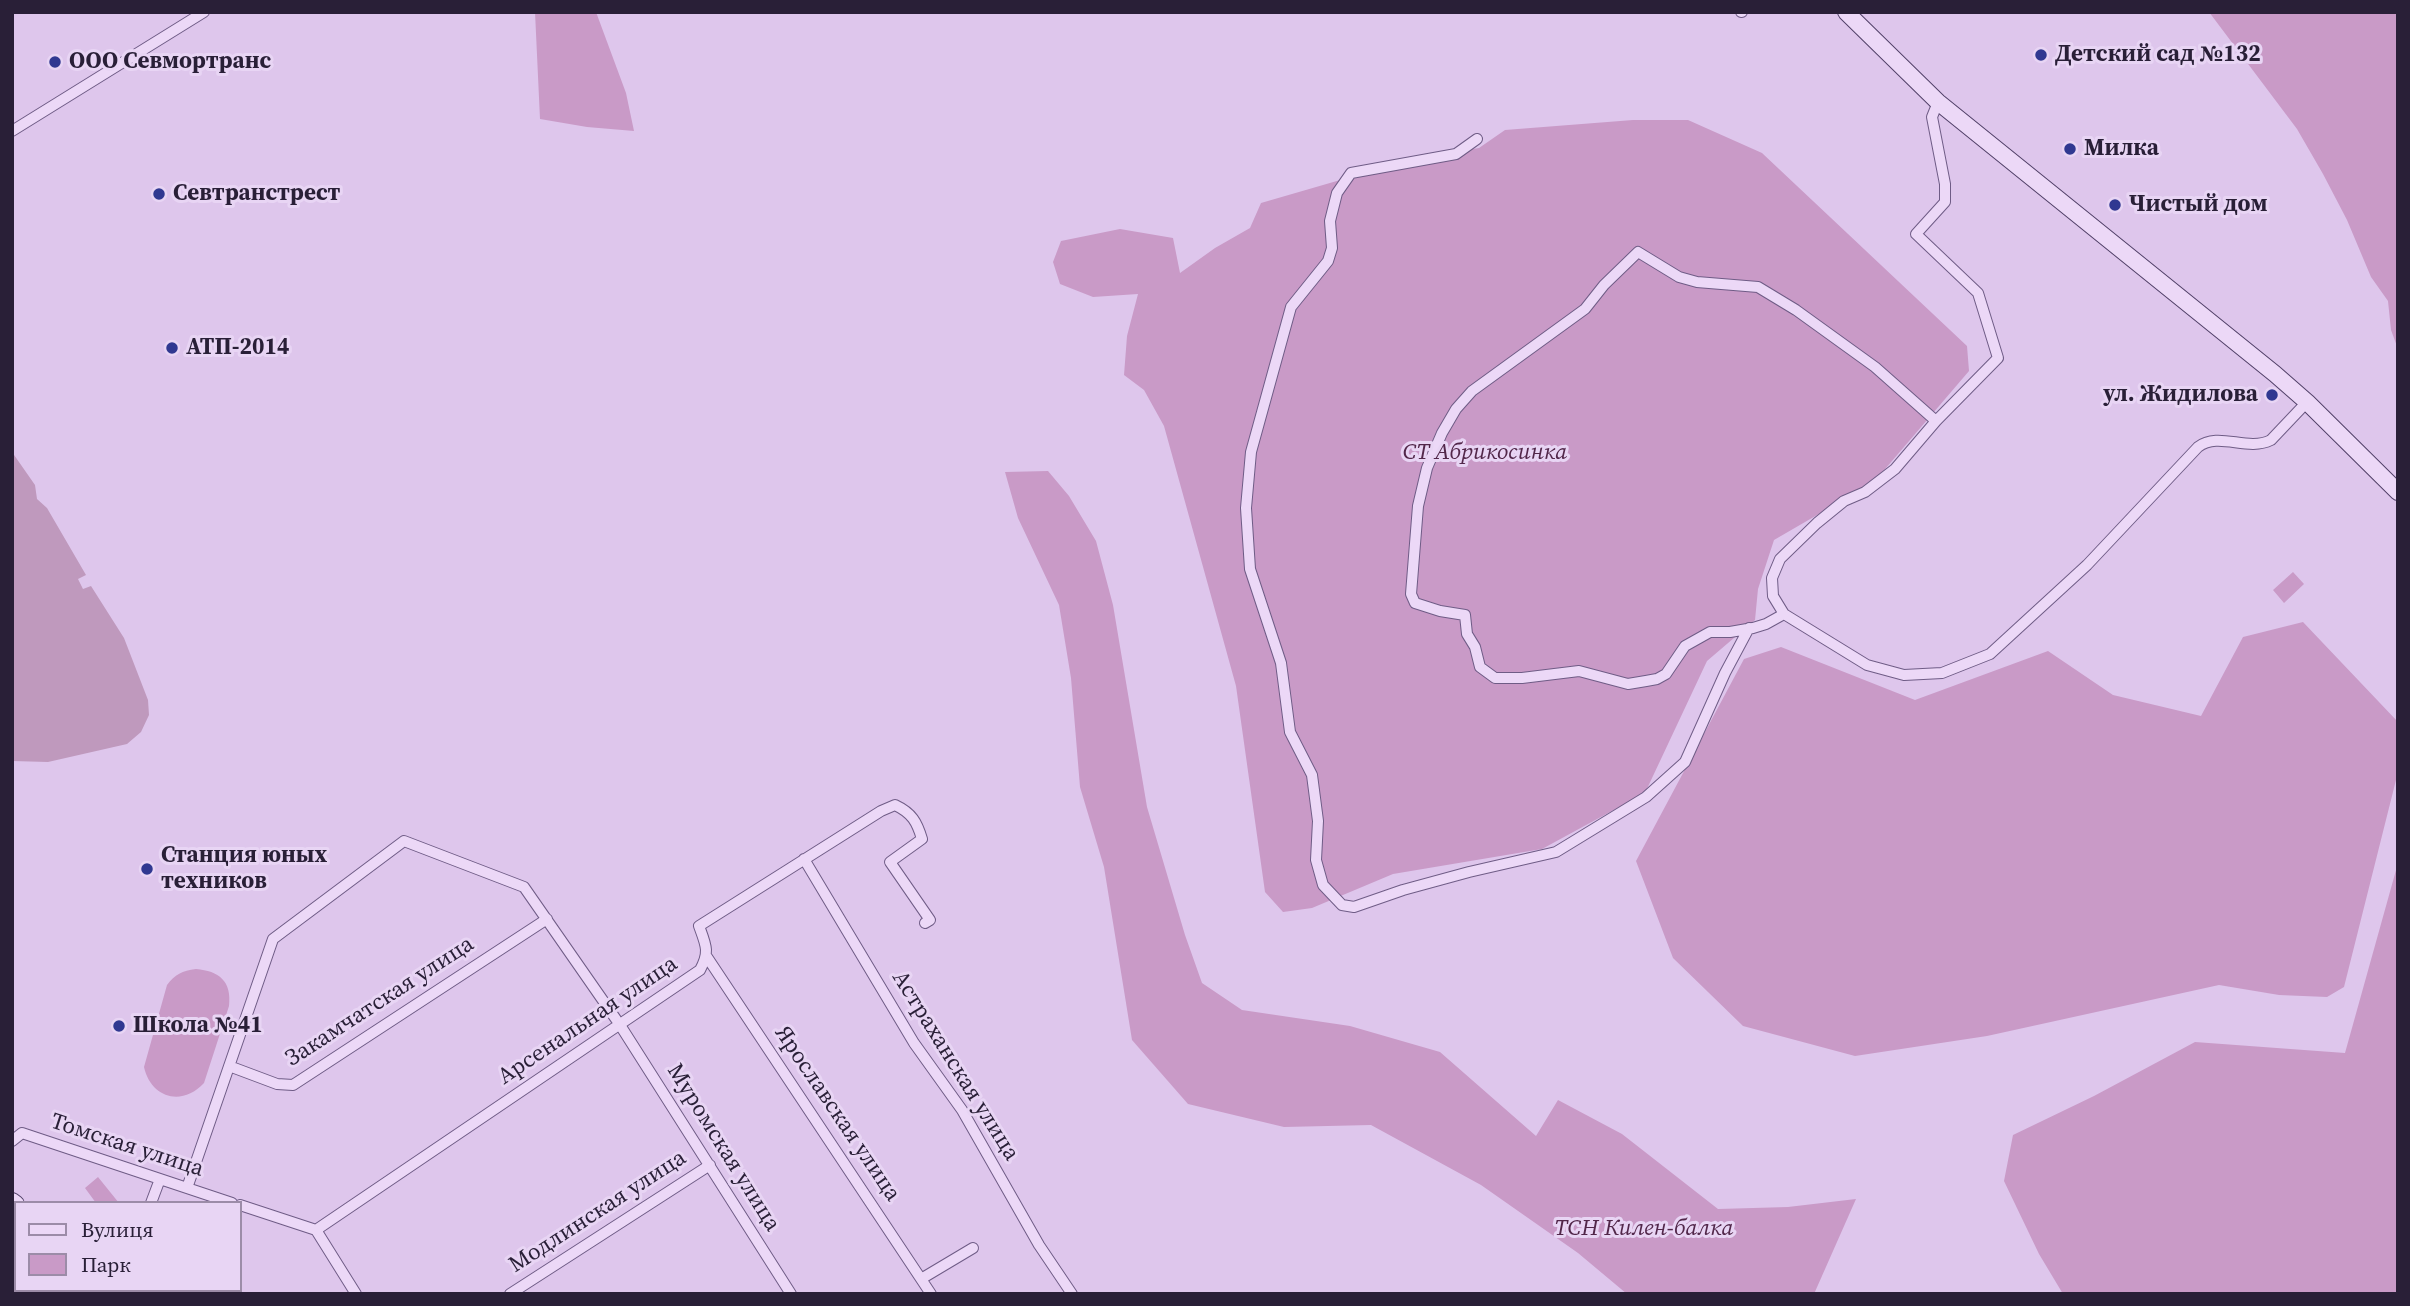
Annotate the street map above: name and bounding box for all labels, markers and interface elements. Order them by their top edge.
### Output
place label: Детский сад №132 [2055,41,2261,69]
marker: Детский сад №132 [2033,47,2049,63]
place label: ООО Севмортранс [69,48,271,76]
marker: ООО Севмортранс [47,54,63,70]
place label: Милка [2084,135,2159,163]
marker: Милка [2062,141,2078,157]
place label: Севтранстрест [173,180,340,208]
marker: Севтранстрест [151,186,167,202]
place label: Чистый дом [2129,191,2268,219]
marker: Чистый дом [2107,197,2123,213]
place label: АТП-2014 [186,334,289,362]
marker: АТП-2014 [164,340,180,356]
place label: ул. Жидилова [2103,381,2258,409]
marker: ул. Жидилова [2264,387,2280,403]
park label: СТ Абрикосинка [1403,439,1567,467]
place label: Станция юных техников [161,842,327,896]
marker: Станция юных техников [139,861,155,877]
street label: Закамчатская улица [281,931,479,1073]
street label: Арсенальная улица [493,951,683,1091]
street label: Астраханская улица [885,966,1025,1166]
place label: Школа №41 [133,1012,263,1040]
marker: Школа №41 [111,1018,127,1034]
street label: Ярославская улица [768,1021,906,1207]
street label: Муромская улица [660,1059,786,1237]
street label: Томская улица [47,1108,207,1184]
street label: Модлинская улица [504,1145,692,1279]
legend [14,1201,242,1292]
text: Вулиця [81,1215,154,1244]
park label: ТСН Килен-балка [1554,1215,1734,1243]
text: Парк [81,1250,131,1279]

